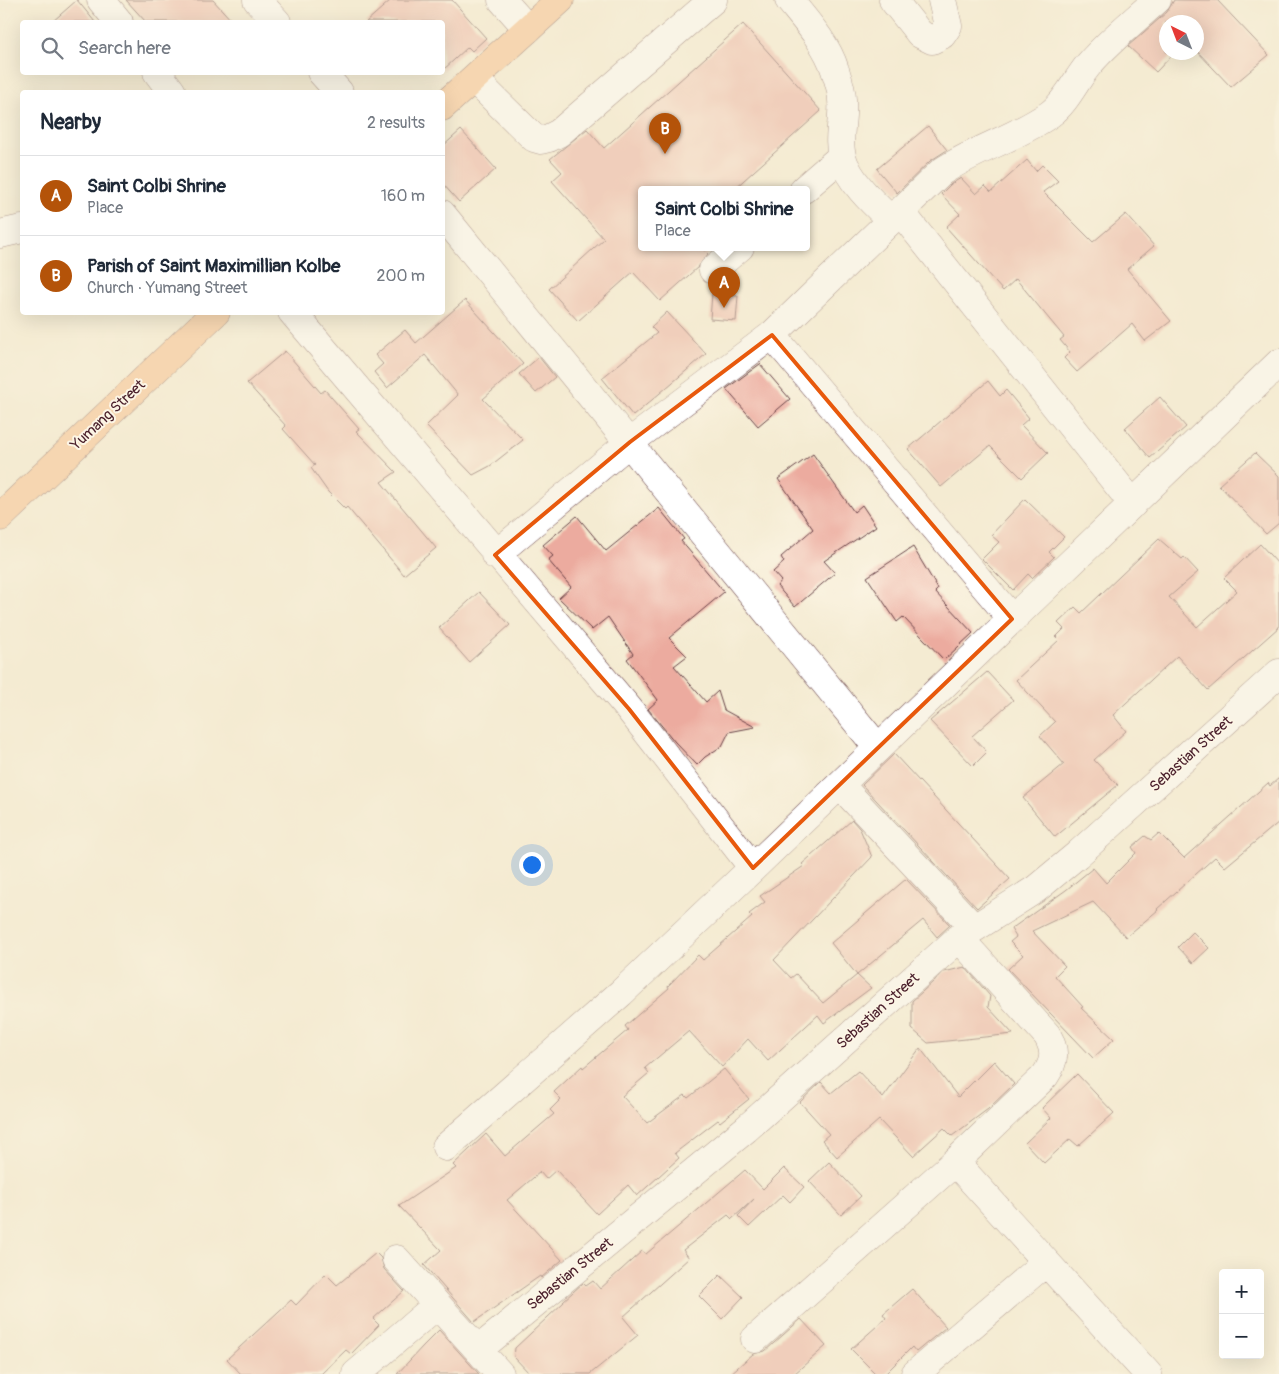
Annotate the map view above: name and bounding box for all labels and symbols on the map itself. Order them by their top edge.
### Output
north arrow [1159,15,1204,60]
pin: B [649,113,681,154]
pin: A [708,267,740,308]
street label: Yumang Street [66,375,150,455]
street label: Sebastian Street [1146,711,1237,796]
your location [519,852,545,878]
street label: Sebastian Street [833,968,924,1053]
street label: Sebastian Street [523,1233,617,1314]

